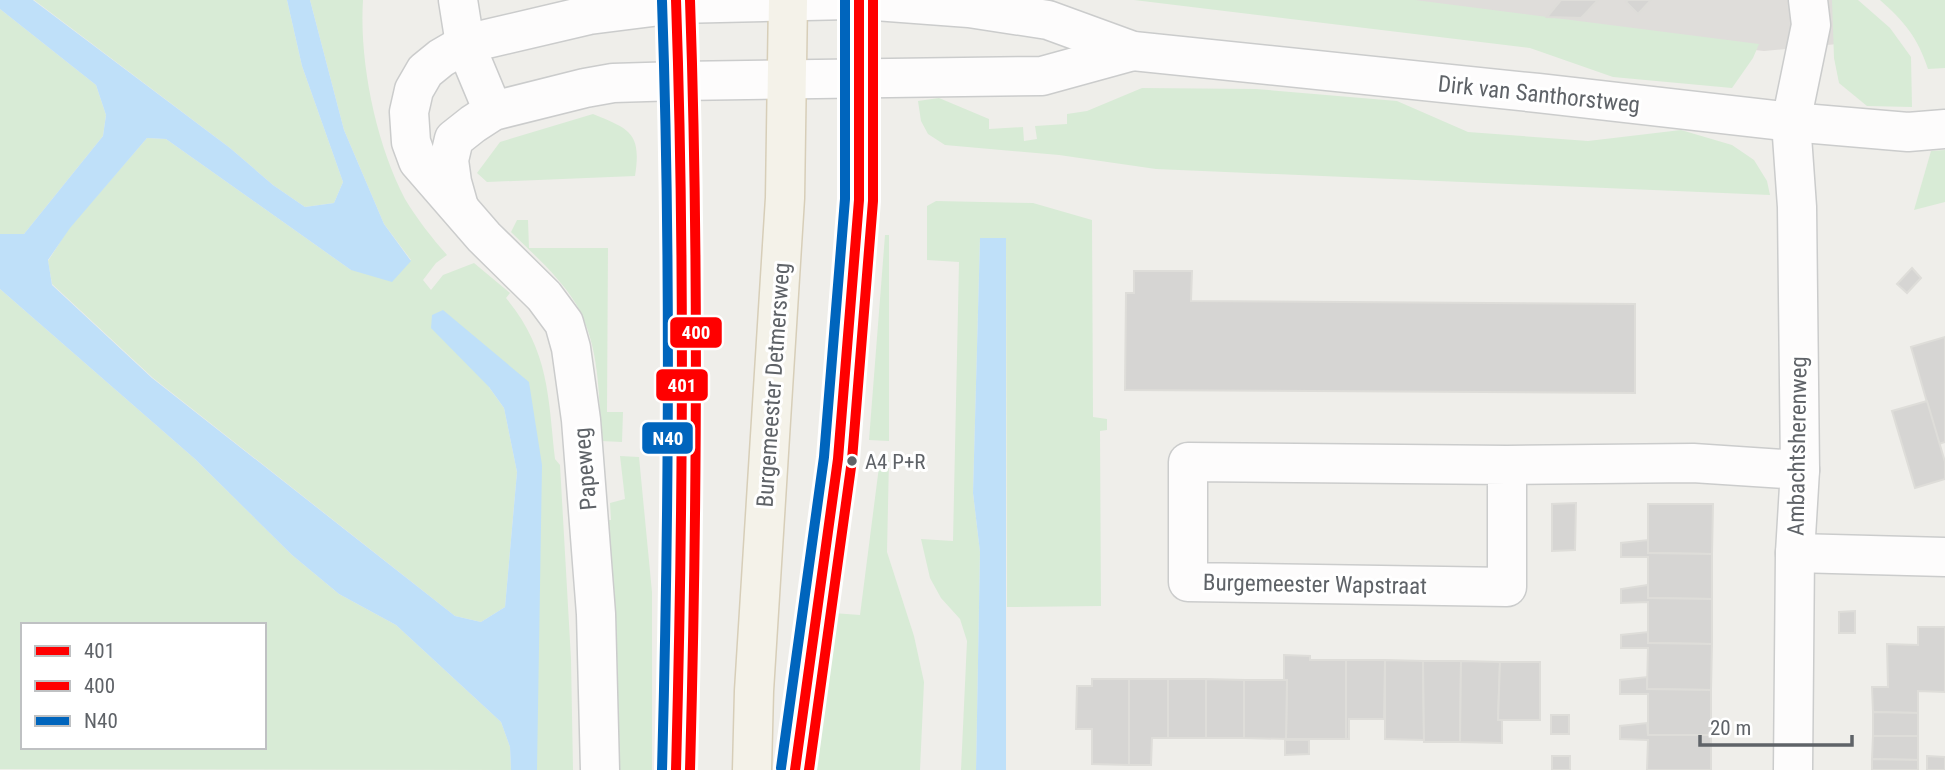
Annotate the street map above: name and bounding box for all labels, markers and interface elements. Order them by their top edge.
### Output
street label: Dirk van Santhorstweg [1437,70,1641,119]
street label: Burgemeester Detmersweg [751,262,796,508]
line badge: 400 [669,316,723,349]
text: 400 [682,321,710,344]
street label: Ambachtsherenweg [1782,356,1813,536]
line badge: 401 [655,368,709,402]
text: 401 [668,374,696,397]
line badge: N40 [641,421,694,455]
street label: Papeweg [568,427,603,511]
text: N40 [653,427,683,450]
place label: A4 P+R [865,450,926,474]
marker: A4 P+R [845,454,859,468]
street label: Burgemeester Wapstraat [1203,569,1427,600]
legend [21,623,266,749]
text: 401 [84,639,115,663]
text: 400 [84,674,115,698]
scale bar [1700,704,1852,748]
text: N40 [84,709,118,733]
text: 20 m [1710,716,1751,740]

